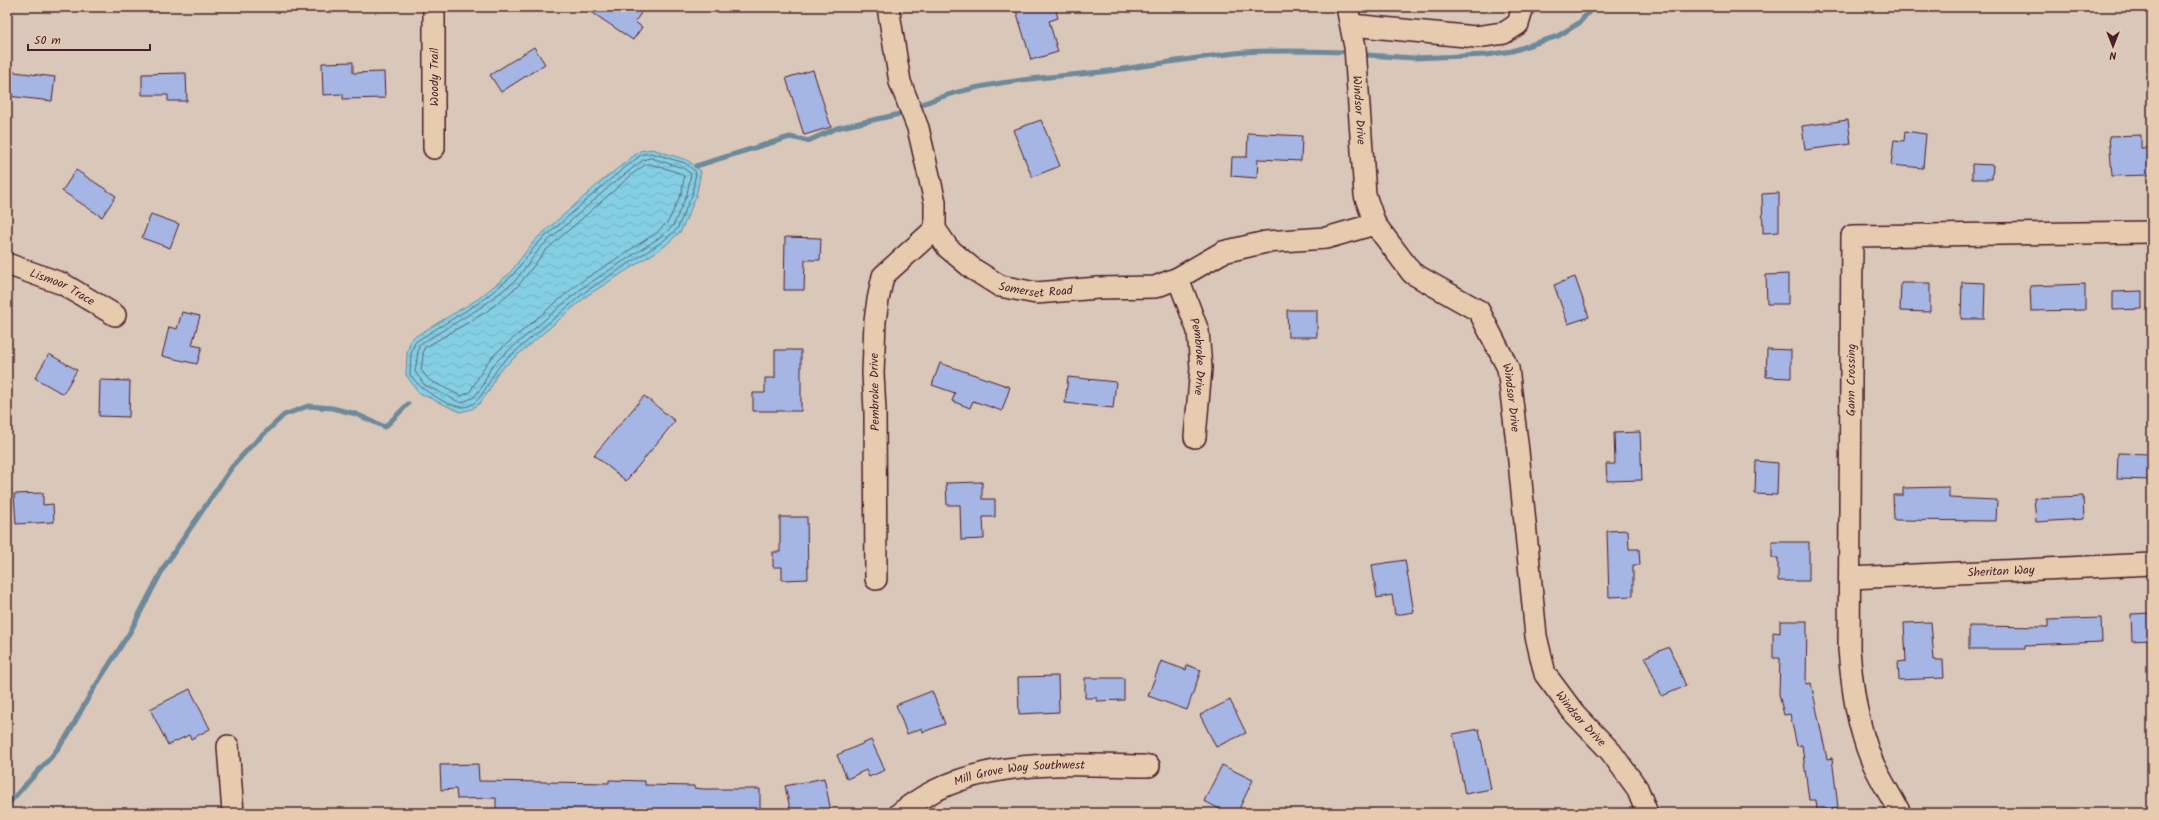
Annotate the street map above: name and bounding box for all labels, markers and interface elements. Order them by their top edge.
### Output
scale bar [28,26,150,52]
north arrow [2093,26,2133,66]
text: 50 m [34,31,61,50]
text: N [2109,46,2116,64]
street label: Woody Trail [425,48,444,106]
street label: Windsor Drive [1347,75,1371,146]
street label: Lismoor Trace [27,263,99,311]
street label: Somerset Road [997,276,1075,303]
street label: Pembroke Drive [1184,315,1211,397]
street label: Gann Crossing [1841,343,1861,416]
street label: Pembroke Drive [865,352,885,431]
street label: Windsor Drive [1497,359,1525,434]
street label: Sheritan Way [1967,560,2035,582]
street label: Windsor Drive [1551,687,1611,751]
street label: Mill Grove Way Southwest [951,755,1085,791]

